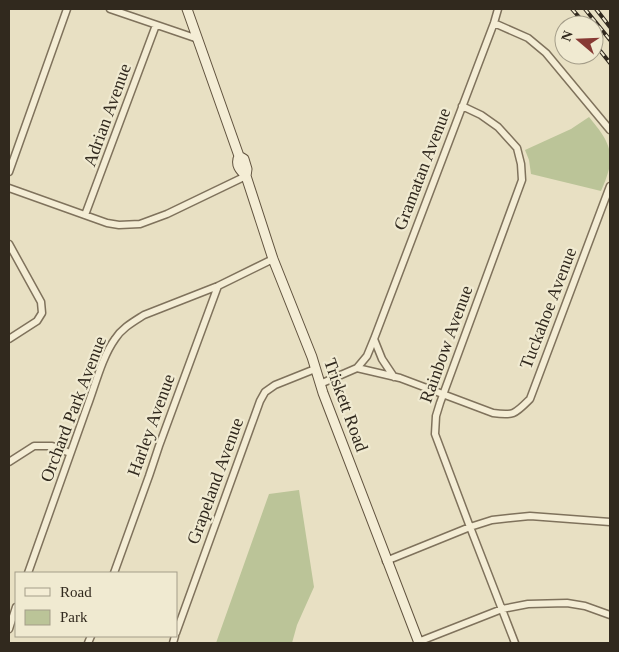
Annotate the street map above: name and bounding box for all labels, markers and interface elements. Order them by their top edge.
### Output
north arrow [554,15,604,65]
text: N [558,29,576,43]
street label: Adrian Avenue [79,61,135,169]
street label: Gramatan Avenue [390,105,454,233]
street label: Tuckahoe Avenue [516,244,580,372]
street label: Rainbow Avenue [416,283,476,405]
street label: Orchard Park Avenue [36,333,110,485]
street label: Triskett Road [320,356,372,454]
street label: Harley Avenue [123,371,179,479]
street label: Grapeland Avenue [183,415,247,547]
legend [15,572,178,637]
text: Road [60,584,92,600]
text: Park [60,609,88,625]

